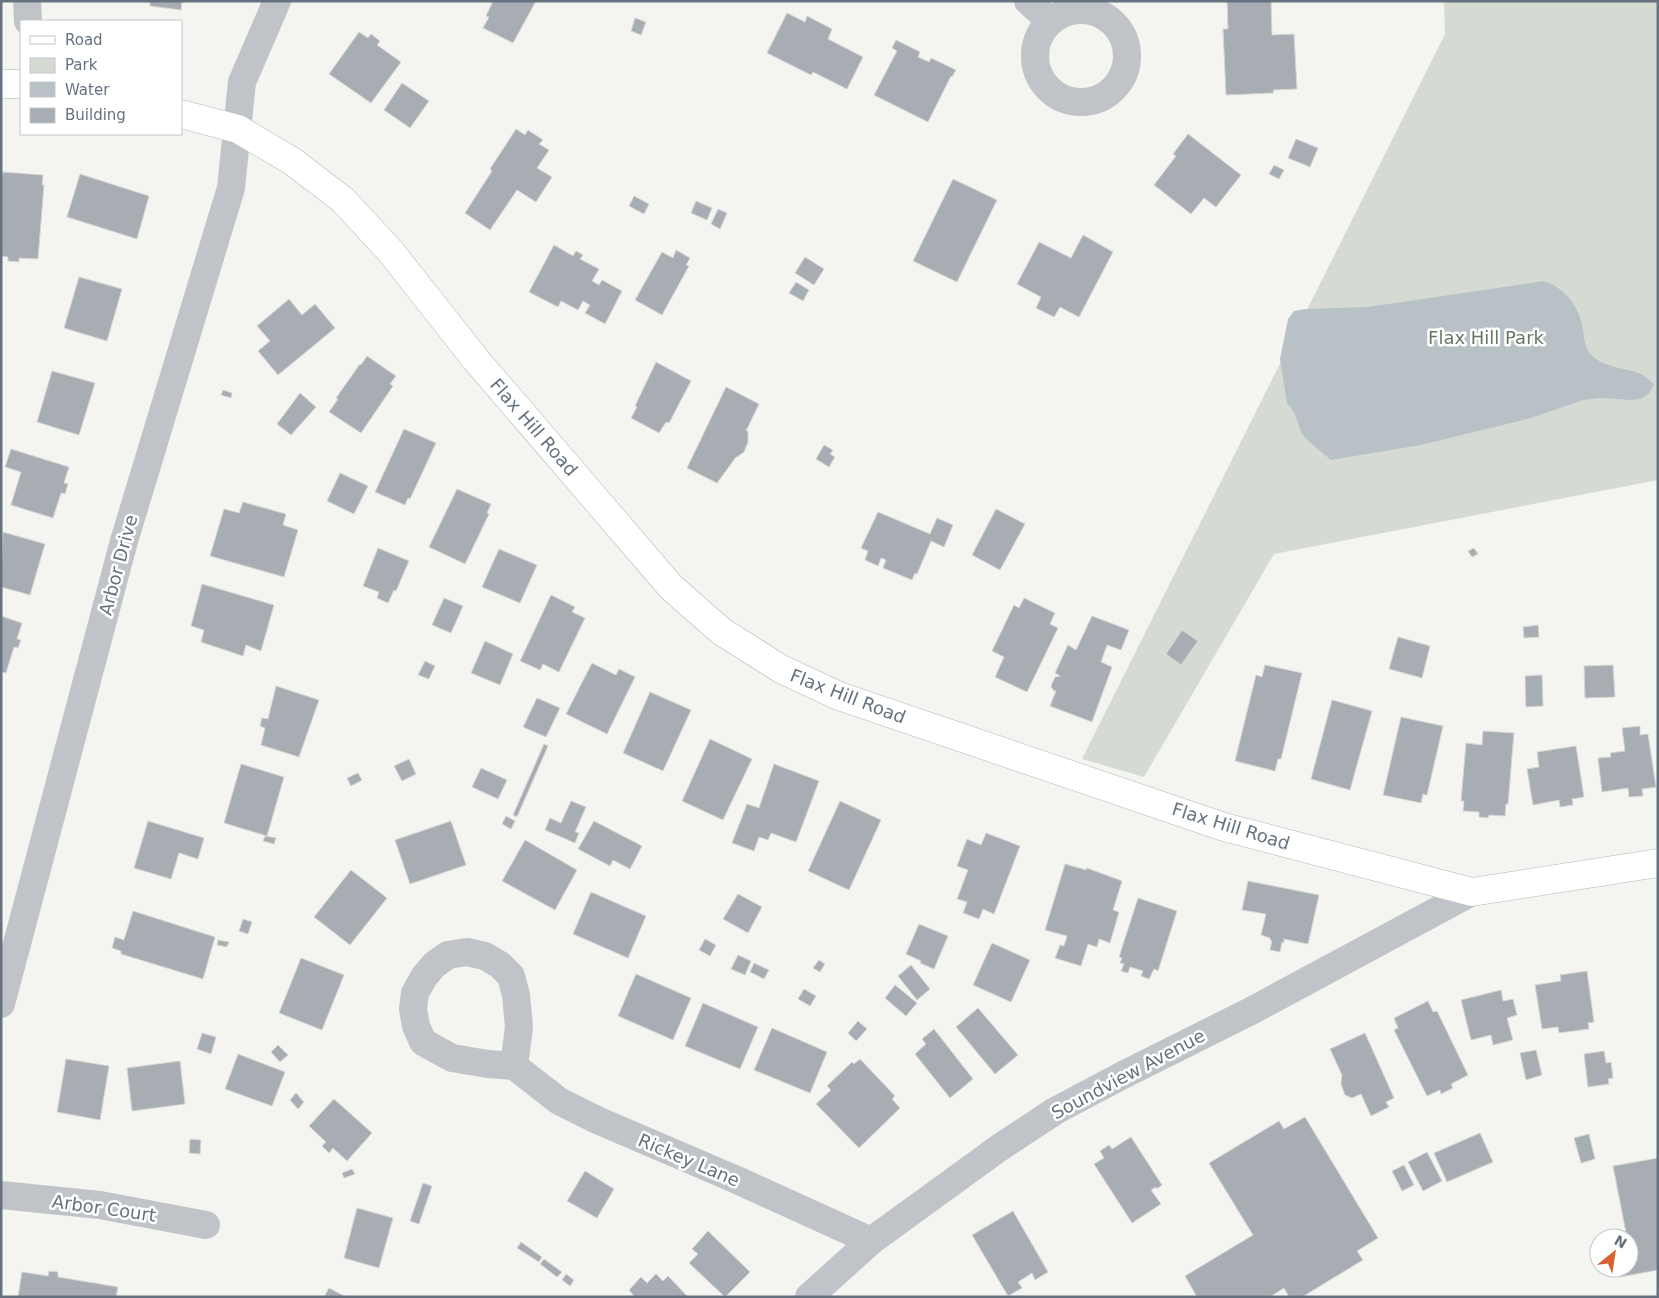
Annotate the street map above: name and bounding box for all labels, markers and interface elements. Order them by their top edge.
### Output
legend [20,20,182,135]
text: Road [65,31,103,49]
text: Park [65,56,98,74]
text: Water [65,81,110,99]
text: Building [65,106,126,124]
park label: Flax Hill Park [1428,327,1545,348]
street label: Flax Hill Road [486,374,582,480]
street label: Arbor Drive [94,512,142,618]
street label: Flax Hill Road [787,664,909,728]
street label: Flax Hill Road [1170,798,1292,854]
street label: Soundview Avenue [1048,1025,1208,1123]
street label: Rickey Lane [635,1129,743,1191]
street label: Arbor Court [51,1190,157,1226]
north arrow [1589,1228,1639,1278]
text: N [1611,1232,1630,1252]

